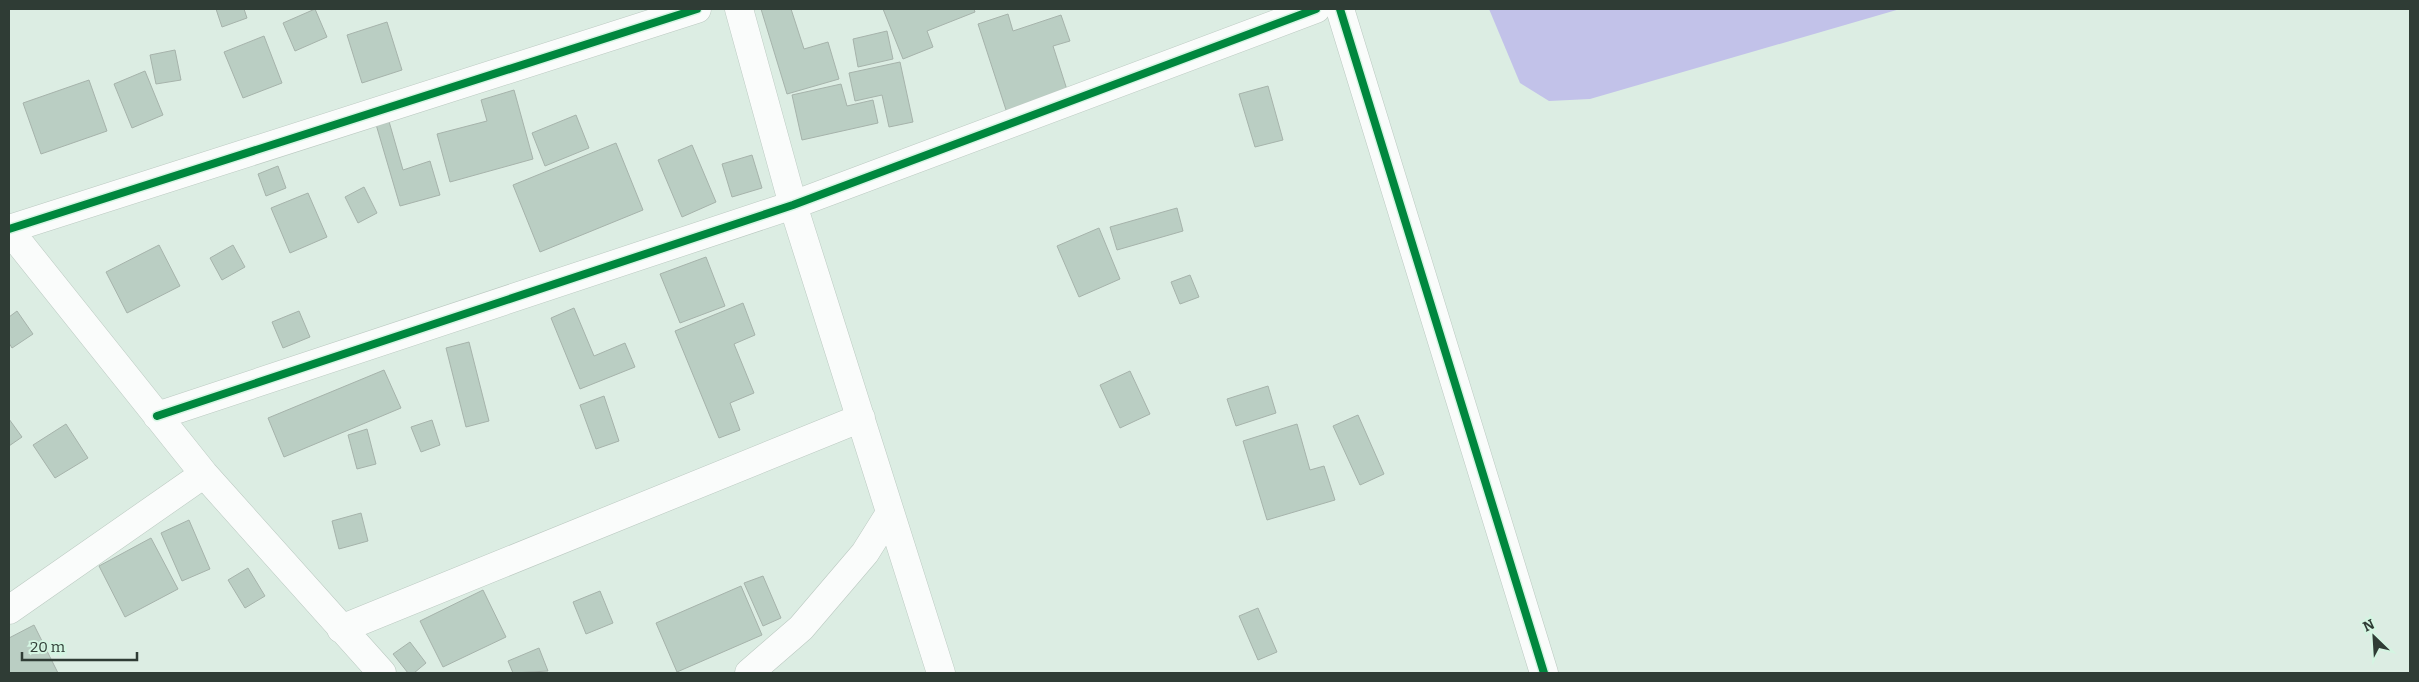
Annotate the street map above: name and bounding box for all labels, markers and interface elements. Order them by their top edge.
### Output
north arrow [2349,612,2399,662]
text: N [2360,616,2377,636]
scale bar [22,630,138,662]
text: 20 m [30,638,66,656]

